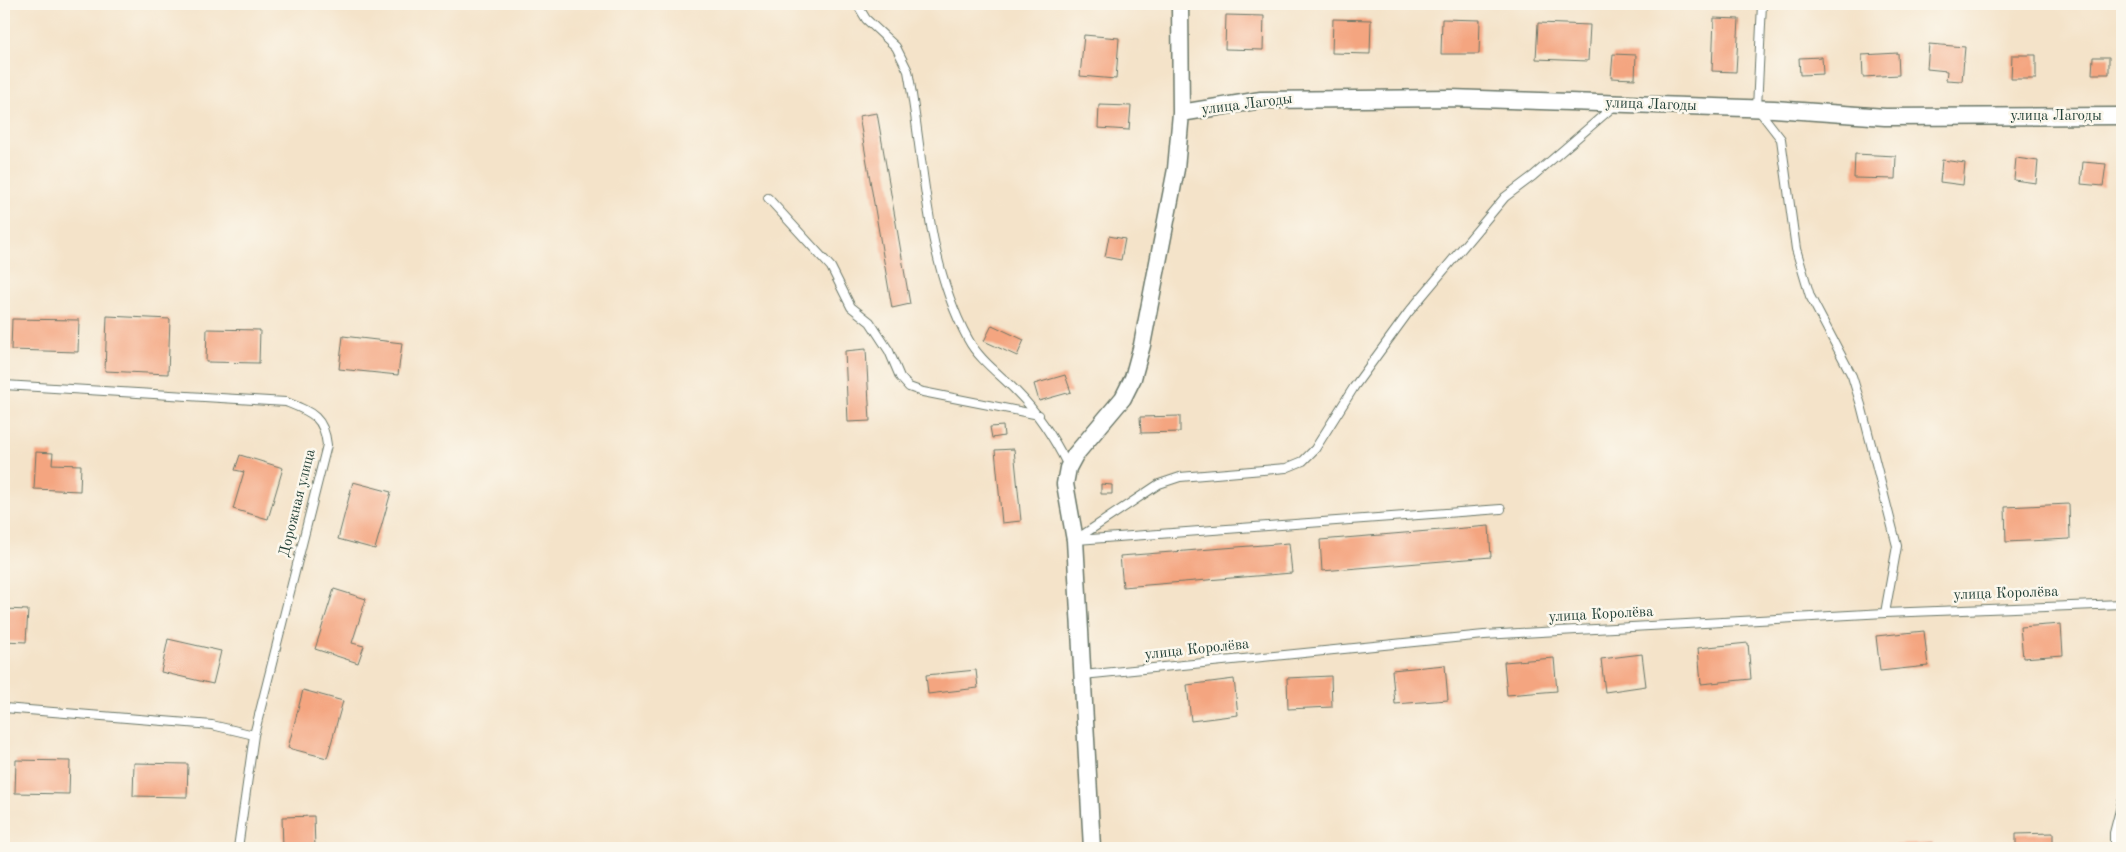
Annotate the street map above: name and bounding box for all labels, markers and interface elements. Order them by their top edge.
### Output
street label: улица Лагоды [1201,92,1294,118]
street label: улица Лагоды [1605,96,1697,114]
street label: улица Лагоды [2010,109,2102,124]
street label: Дорожная улица [277,447,319,558]
street label: улица Королёва [1953,585,2059,603]
street label: улица Королёва [1548,605,1655,625]
street label: улица Королёва [1144,637,1251,663]

